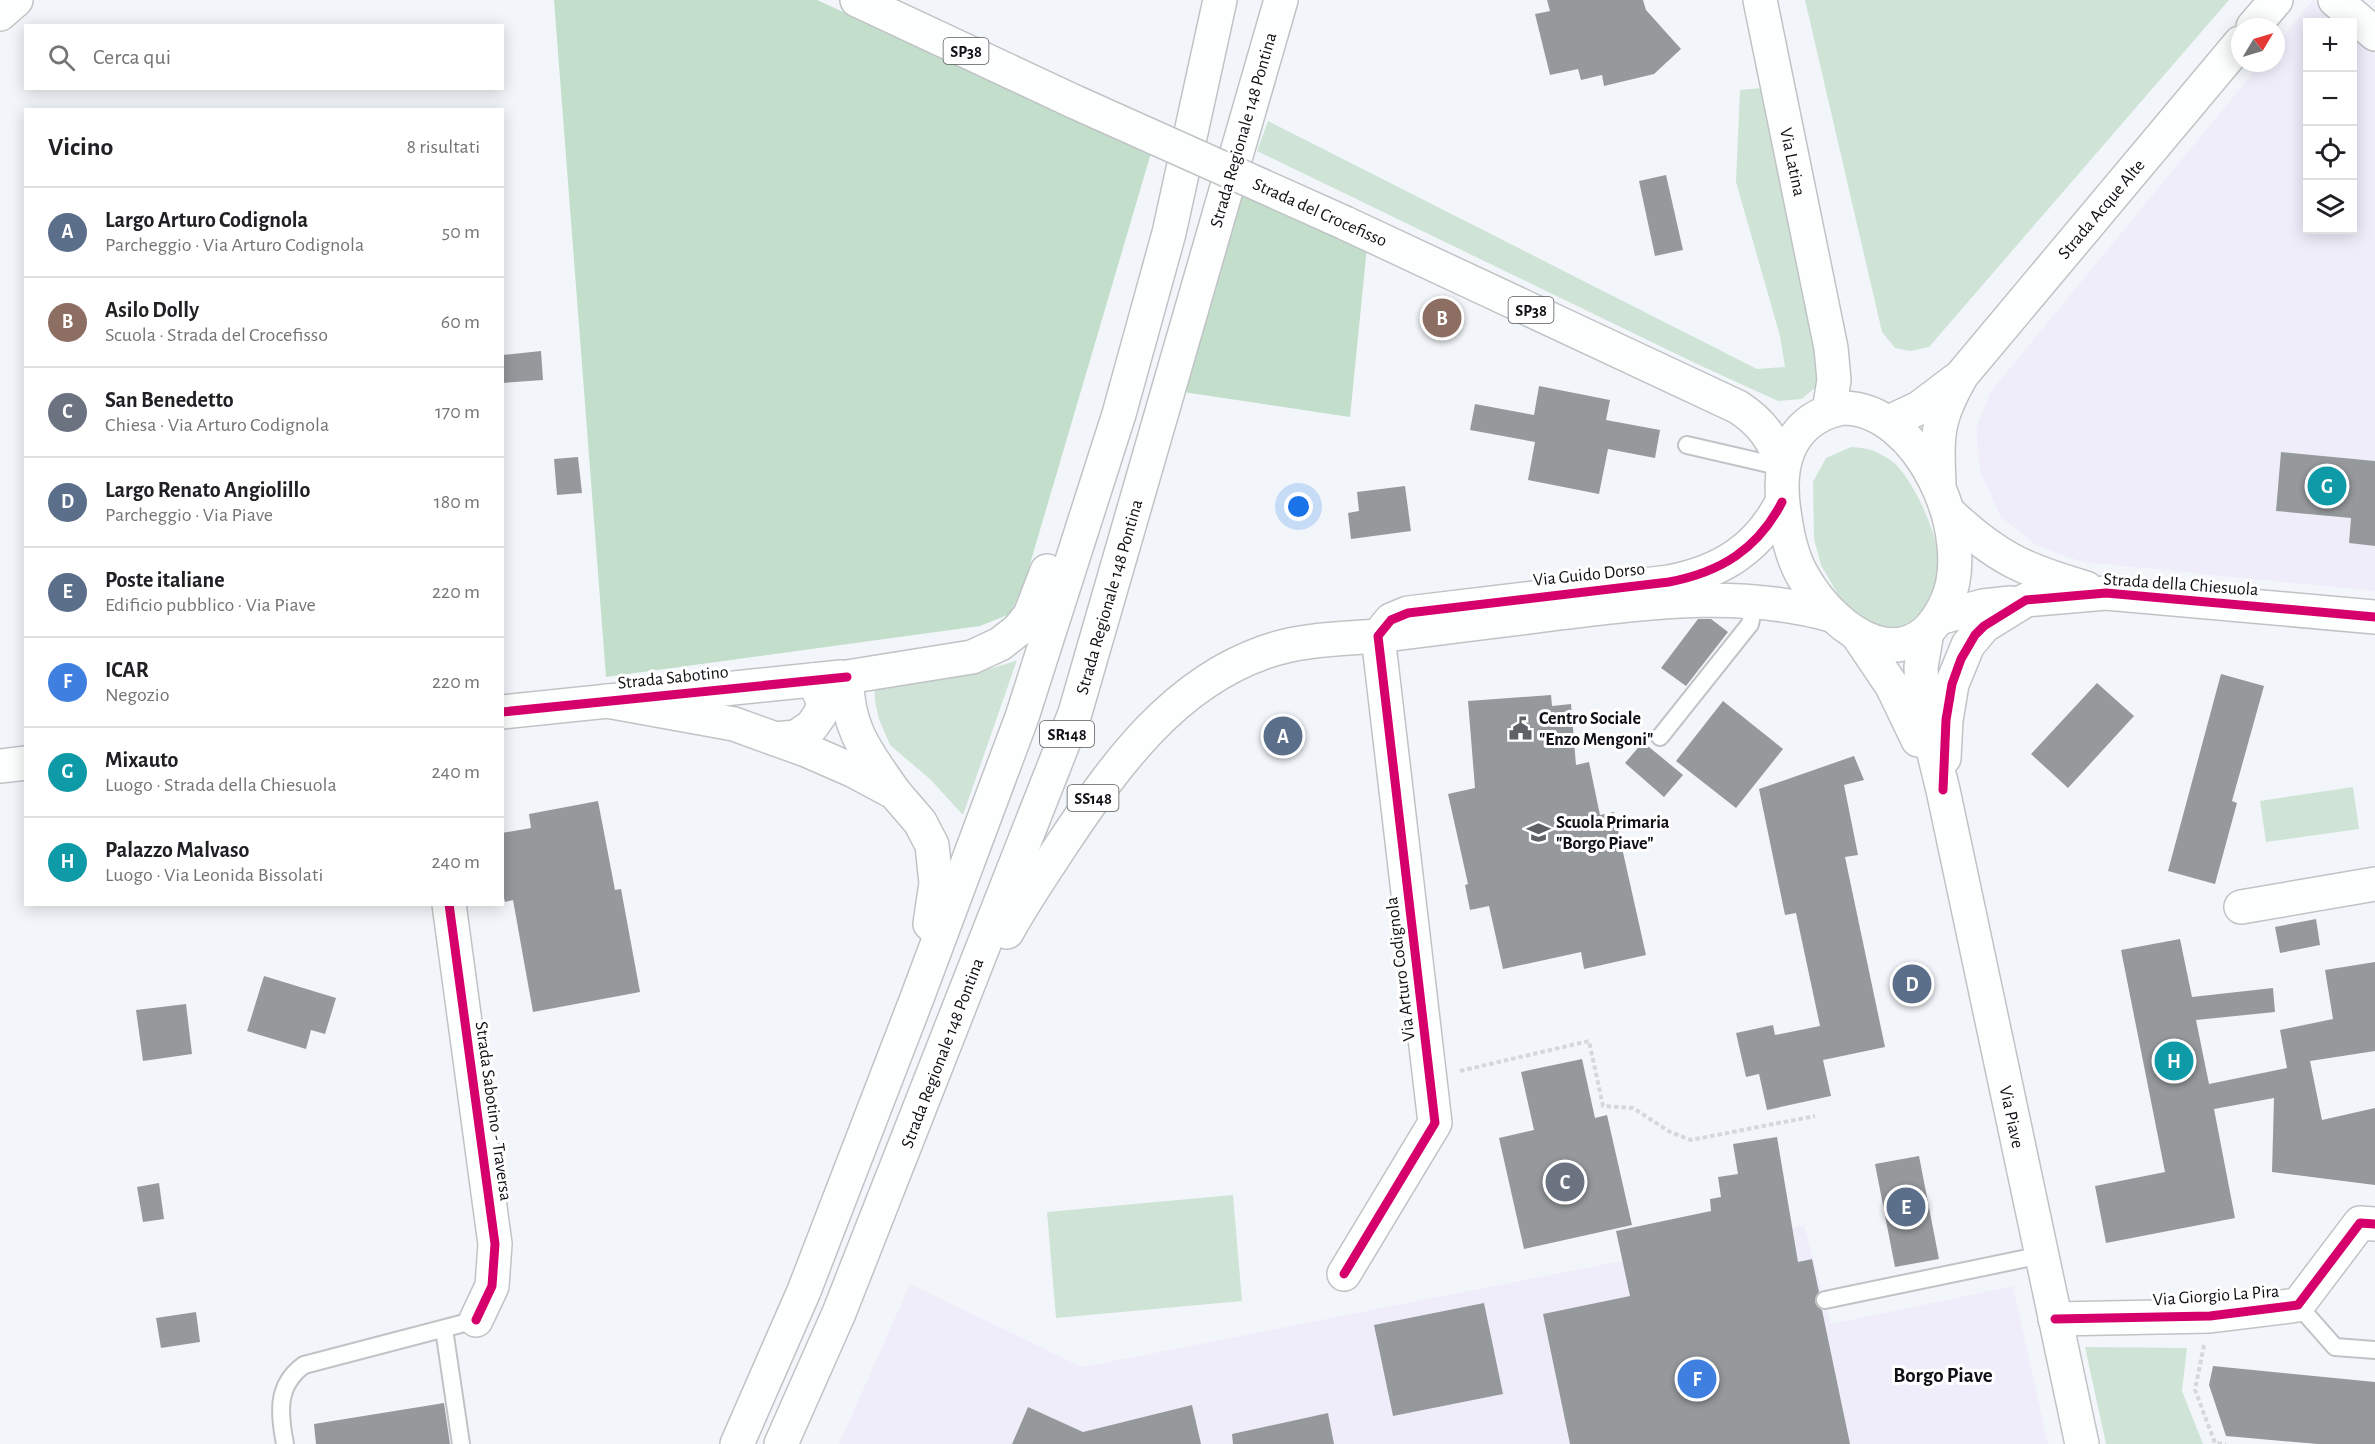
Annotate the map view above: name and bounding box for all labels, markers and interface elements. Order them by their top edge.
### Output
north arrow [2231,18,2285,72]
map controls [2303,18,2357,234]
button: + [2303,18,2357,72]
search box [24,24,504,90]
street label: Strada Regionale 148 Pontina [1207,31,1280,230]
road number: SP38 [944,38,988,64]
icon: search [45,41,78,74]
text: Cerca qui [93,46,171,68]
button: − [2303,72,2357,126]
street label: Via Latina [1776,126,1808,198]
button: locate [2303,126,2357,180]
text: Vicino [48,134,113,160]
text: 8 risultati [407,137,480,157]
street label: Strada Acque Alte [2055,156,2149,263]
street label: Strada del Crocefisso [1250,175,1390,251]
button: layers [2303,180,2357,234]
text: Largo Arturo Codignola [105,209,308,231]
text: A [62,222,74,242]
text: 50 m [442,222,480,242]
text: Parcheggio · Via Arturo Codignola [105,235,364,255]
pin: B [1422,296,1462,340]
road number: SP38 [1508,297,1553,323]
text: Asilo Dolly [105,299,199,321]
text: B [62,312,73,332]
text: 60 m [441,312,480,332]
text: Scuola · Strada del Crocefisso [105,325,328,345]
text: San Benedetto [105,389,234,411]
text: C [62,402,73,422]
text: 170 m [435,402,480,422]
text: Chiesa · Via Arturo Codignola [105,415,329,435]
pin: G [2308,464,2346,508]
text: Largo Renato Angiolillo [105,479,310,501]
text: D [61,492,74,512]
text: 180 m [434,492,480,512]
your location [1284,492,1313,521]
street label: Strada Regionale 148 Pontina [1073,498,1146,697]
text: Parcheggio · Via Piave [105,505,273,525]
street label: Via Guido Dorso [1532,560,1646,590]
text: Poste italiane [105,569,225,591]
street label: Strada della Chiesuola [2103,571,2259,599]
text: E [62,582,73,602]
text: 220 m [432,582,480,602]
text: Edificio pubblico · Via Piave [105,595,316,615]
text: ICAR [105,659,149,681]
street label: Strada Sabotino [617,663,730,693]
text: F [63,672,72,692]
text: 220 m [432,672,480,692]
text: Negozio [105,685,169,705]
place label: Centro Sociale "Enzo Mengoni" [1539,710,1653,749]
pin: A [1264,714,1302,758]
public building icon: Centro Sociale "Enzo Mengoni" [1508,715,1534,741]
road number: SR148 [1040,721,1094,747]
text: Mixauto [105,749,178,771]
text: G [62,762,73,782]
text: 240 m [431,762,480,782]
text: Luogo · Strada della Chiesuola [105,775,337,795]
road number: SS148 [1068,785,1118,811]
place label: Scuola Primaria "Borgo Piave" [1556,814,1670,853]
school or university icon: Scuola Primaria "Borgo Piave" [1525,819,1551,845]
text: Palazzo Malvaso [105,839,249,861]
text: H [61,852,74,872]
text: 240 m [431,852,480,872]
text: Luogo · Via Leonida Bissolati [105,865,323,885]
street label: Via Arturo Codignola [1383,896,1419,1042]
street label: Strada Regionale 148 Pontina [898,956,988,1151]
pin: D [1892,962,1932,1006]
street label: Strada Sabotino - Traversa [472,1020,515,1202]
pin: H [2154,1038,2194,1084]
street label: Via Piave [1996,1084,2026,1150]
pin: C [1546,1160,1584,1204]
pin: E [1886,1184,1926,1230]
street label: Via Giorgio La Pira [2152,1283,2280,1309]
pin: F [1678,1356,1716,1402]
district label: Borgo Piave [1893,1365,1993,1386]

